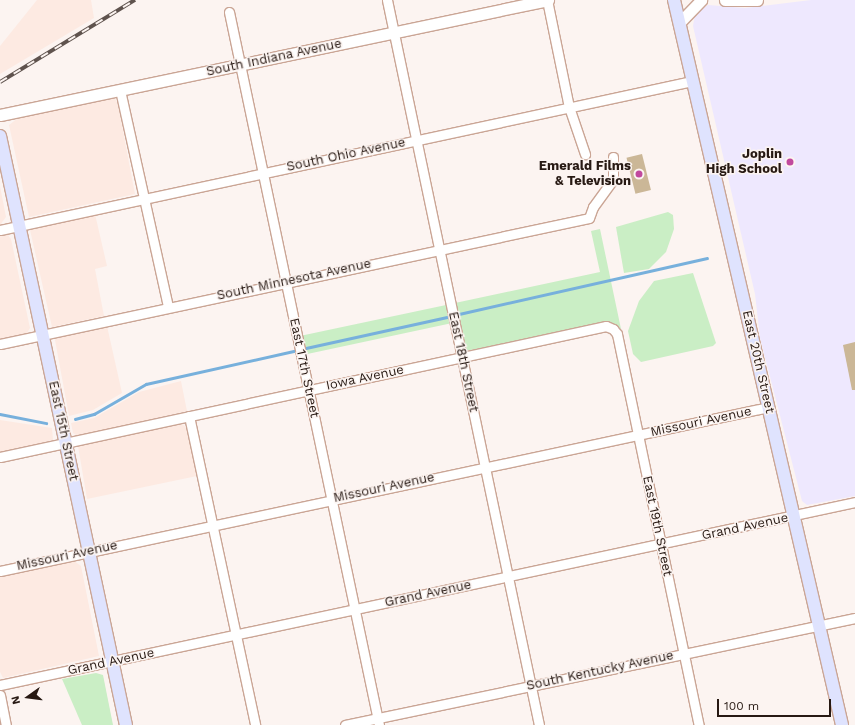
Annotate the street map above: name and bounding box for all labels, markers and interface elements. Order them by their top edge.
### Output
street label: South Indiana Avenue [205,36,343,80]
street label: South Ohio Avenue [285,135,407,175]
place label: Joplin High School [706,147,782,178]
marker: Joplin High School [785,157,795,167]
place label: Emerald Films & Television [539,159,631,190]
marker: Emerald Films & Television [634,169,644,179]
street label: South Minnesota Avenue [215,256,373,304]
street label: East 20th Street [739,309,777,415]
street label: East 18th Street [445,310,481,414]
street label: East 17th Street [286,317,322,419]
street label: Iowa Avenue [324,362,406,394]
street label: East 15th Street [45,379,81,483]
street label: Missouri Avenue [649,404,753,440]
street label: Missouri Avenue [332,470,436,506]
street label: East 19th Street [639,474,675,578]
street label: Grand Avenue [700,510,790,544]
street label: Missouri Avenue [15,538,119,574]
street label: Grand Avenue [383,577,473,611]
street label: Grand Avenue [66,645,156,679]
street label: South Kentucky Avenue [525,648,675,694]
north arrow [8,677,48,717]
scale bar [719,691,833,717]
text: N [9,694,23,706]
text: 100 m [724,699,759,713]

